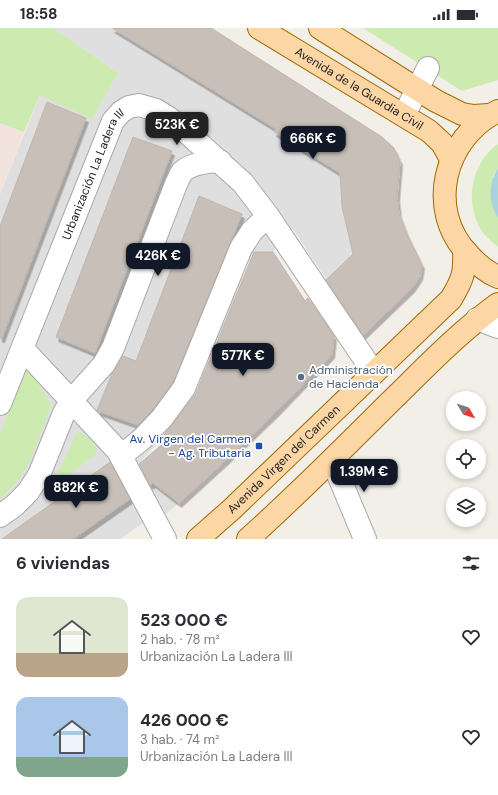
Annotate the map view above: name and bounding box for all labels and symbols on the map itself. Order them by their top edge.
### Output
street label: Avenida de la Guardia Civil [292,44,426,134]
street label: Urbanización La Ladera III [58,104,127,242]
pin: 523K € [144,112,210,146]
pin: 666K € [280,126,346,160]
pin: 426K € [125,243,191,277]
pin: 577K € [210,343,276,377]
place label: Administración de Hacienda [309,362,393,392]
marker: Administración de Hacienda [296,372,306,382]
north arrow [446,391,486,431]
street label: Avenida Virgen del Carmen [224,402,344,517]
place label: Av. Virgen del Carmen - Ag. Tributaria [129,431,251,461]
marker: Av. Virgen del Carmen - Ag. Tributaria [254,441,264,451]
pin: 1.39M € [327,459,401,493]
pin: 882K € [43,475,109,509]

